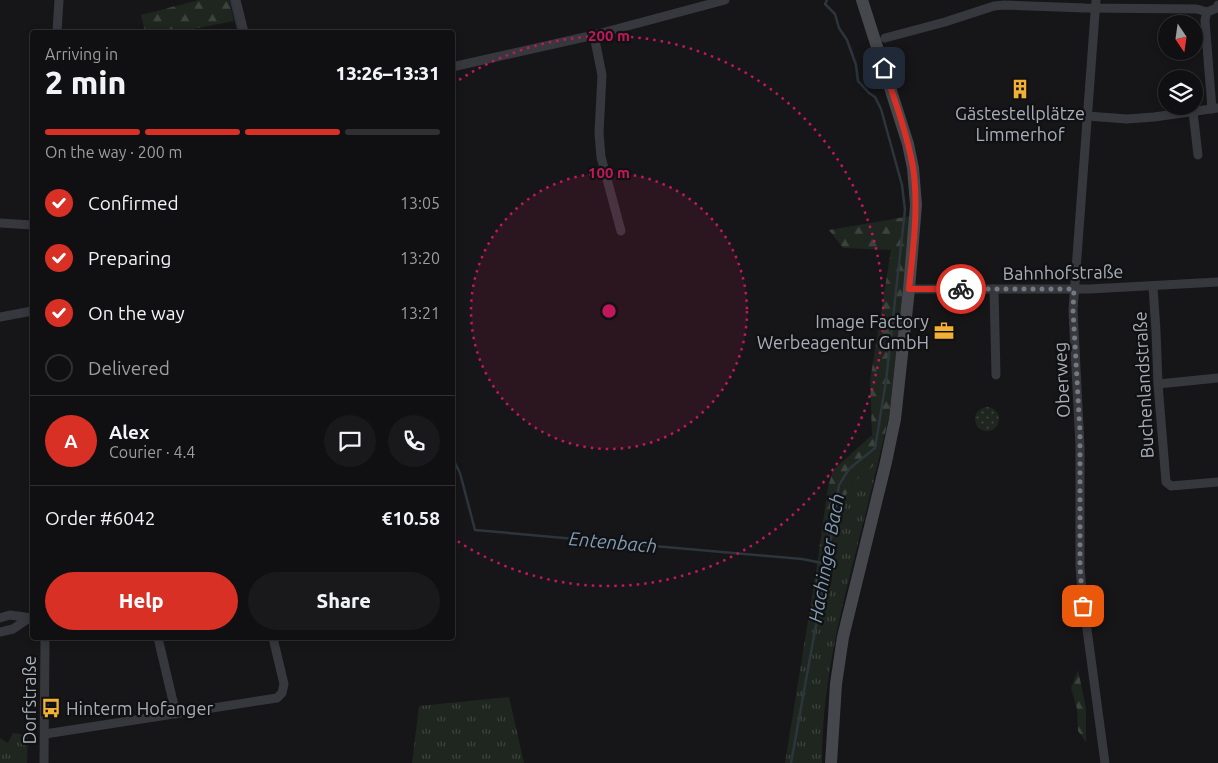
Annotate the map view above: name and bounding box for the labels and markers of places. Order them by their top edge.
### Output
pin [863,47,905,89]
building icon: Gästestellplätze Limmerhof [1009,78,1031,100]
place label: Gästestellplätze Limmerhof [955,103,1085,144]
centre of rings [600,302,618,320]
place label: Image Factory Werbeagentur GmbH [757,311,929,352]
office icon: Image Factory Werbeagentur GmbH [933,320,955,342]
pin [1062,585,1104,627]
bus stop icon: Hinterm Hofanger [40,697,62,719]
place label: Hinterm Hofanger [66,698,213,718]

